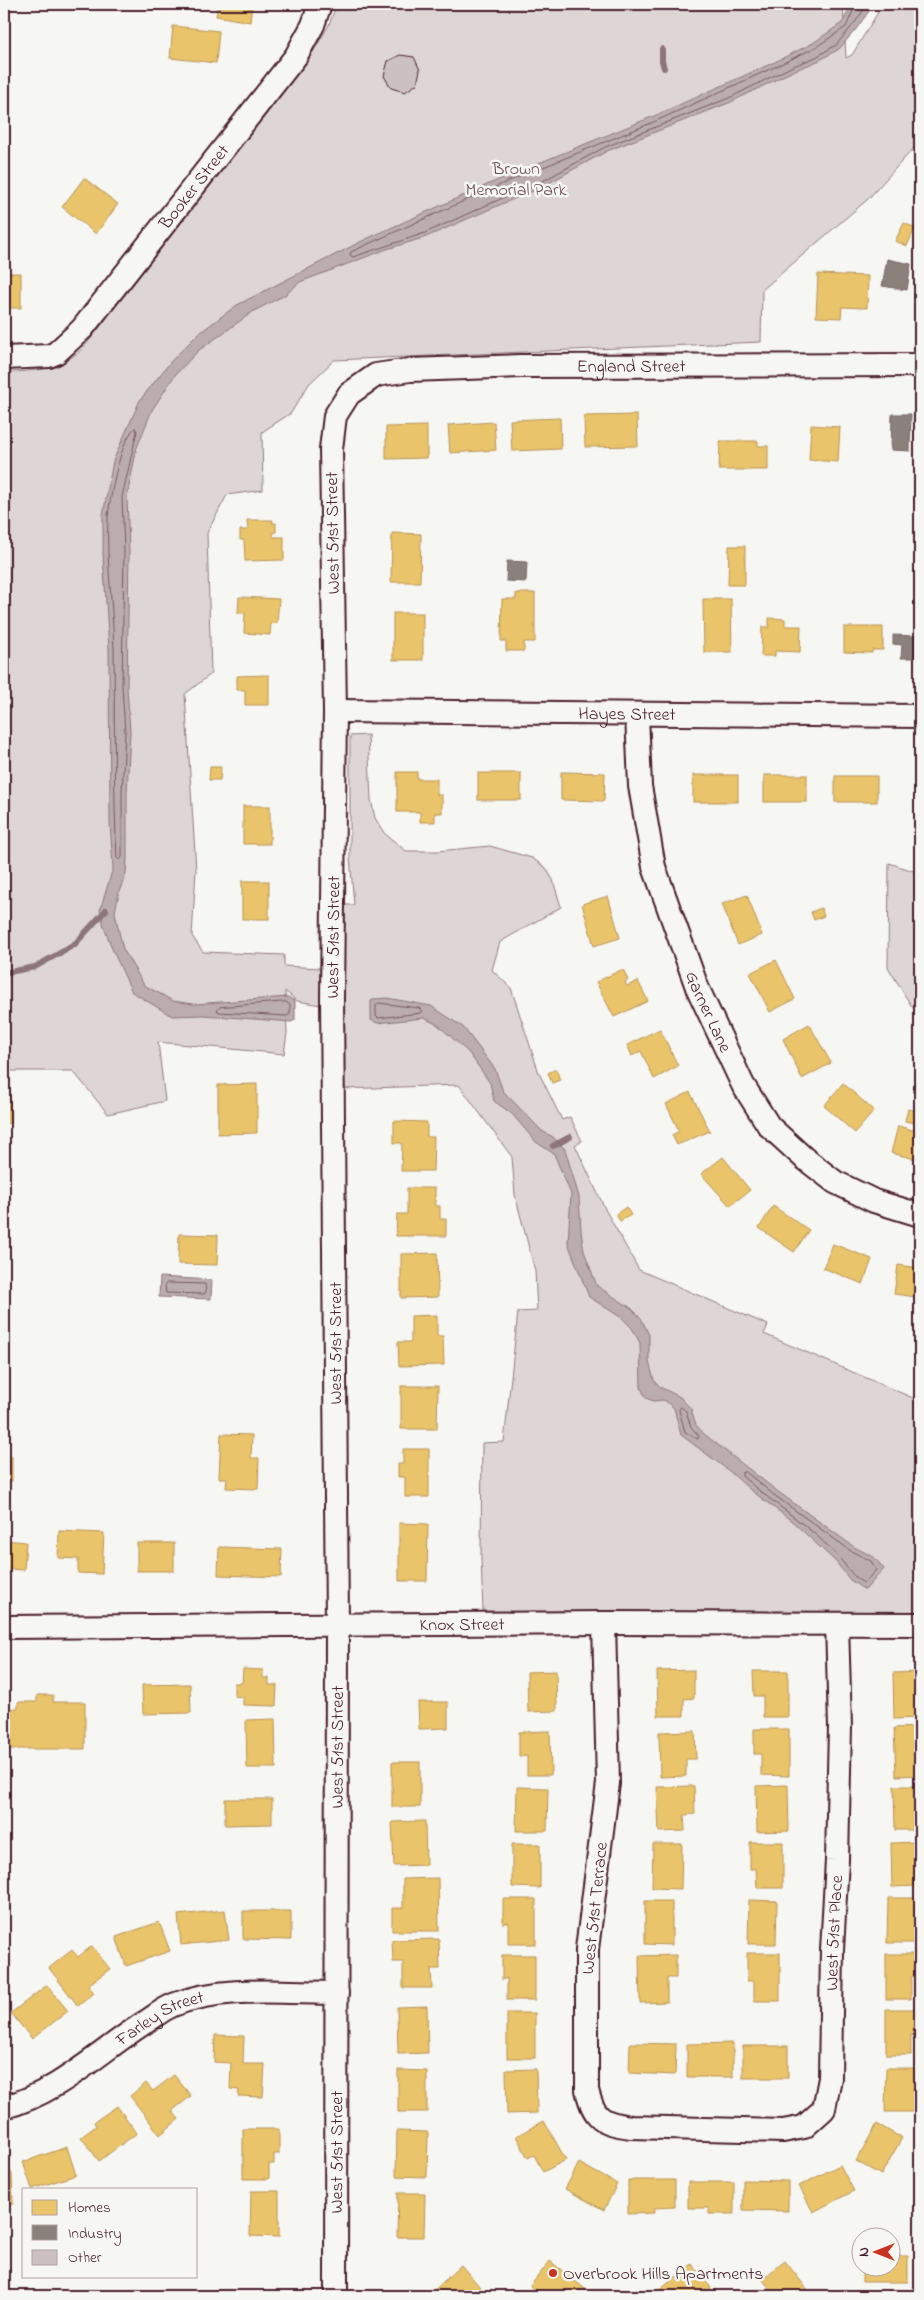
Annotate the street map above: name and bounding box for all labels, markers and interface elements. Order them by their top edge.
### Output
street label: Booker Street [153,140,237,237]
park label: Brown Memorial Park [466,157,567,204]
street label: England Street [577,355,686,382]
street label: West 51st Street [320,471,348,595]
street label: Hayes Street [578,702,676,729]
street label: West 51st Street [321,875,348,999]
street label: Garner Lane [677,968,737,1058]
street label: West 51st Street [324,1282,350,1404]
street label: Knox Street [419,1613,505,1639]
street label: West 51st Street [326,1686,352,1809]
street label: West 51st Terrace [576,1840,616,1976]
street label: West 51st Place [820,1874,851,1991]
street label: Farley Street [110,1985,206,2054]
street label: West 51st Street [325,2090,351,2214]
legend [22,2188,198,2278]
text: Homes [68,2197,111,2219]
text: Industry [68,2223,122,2246]
north arrow [852,2228,902,2278]
text: Other [68,2247,102,2269]
text: N [854,2247,875,2257]
place label: Overbrook Hills Apartments [563,2262,763,2288]
marker: Overbrook Hills Apartments [547,2267,559,2279]

